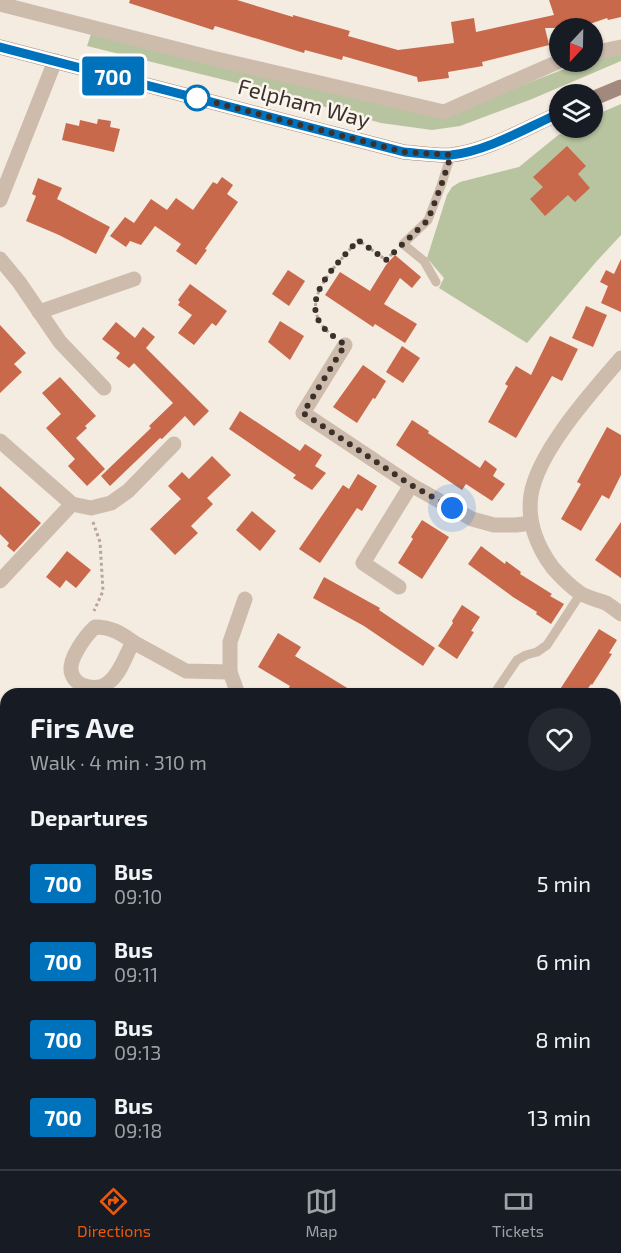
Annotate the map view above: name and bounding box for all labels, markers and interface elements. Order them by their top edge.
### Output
north arrow [549,18,603,72]
map controls [549,18,603,138]
line badge: 700 [78,56,148,96]
text: 700 [94,64,132,89]
street label: Felpham Way [235,72,373,132]
button: layers [549,84,603,138]
unlabelled marker [184,85,210,111]
your location [437,493,467,523]
button: heart [528,708,591,771]
text: Firs Ave [30,710,135,744]
text: Walk · 4 min · 310 m [30,750,207,774]
text: Departures [30,804,148,830]
text: Bus [114,858,153,884]
text: 5 min [537,870,591,896]
text: 700 [44,871,82,896]
text: 09:10 [114,884,162,908]
text: Bus [114,936,153,962]
text: 6 min [536,948,591,974]
text: 700 [44,949,82,974]
text: 09:11 [114,962,158,986]
text: Bus [114,1014,153,1040]
text: 8 min [535,1026,591,1052]
text: 700 [44,1027,82,1052]
text: 09:13 [114,1040,161,1064]
text: Bus [114,1092,153,1118]
text: 13 min [528,1104,591,1130]
text: 700 [44,1105,82,1130]
text: 09:18 [114,1118,162,1142]
tab: Directions [77,1185,151,1240]
tab: Map [305,1185,338,1240]
tab: Tickets [492,1185,544,1240]

